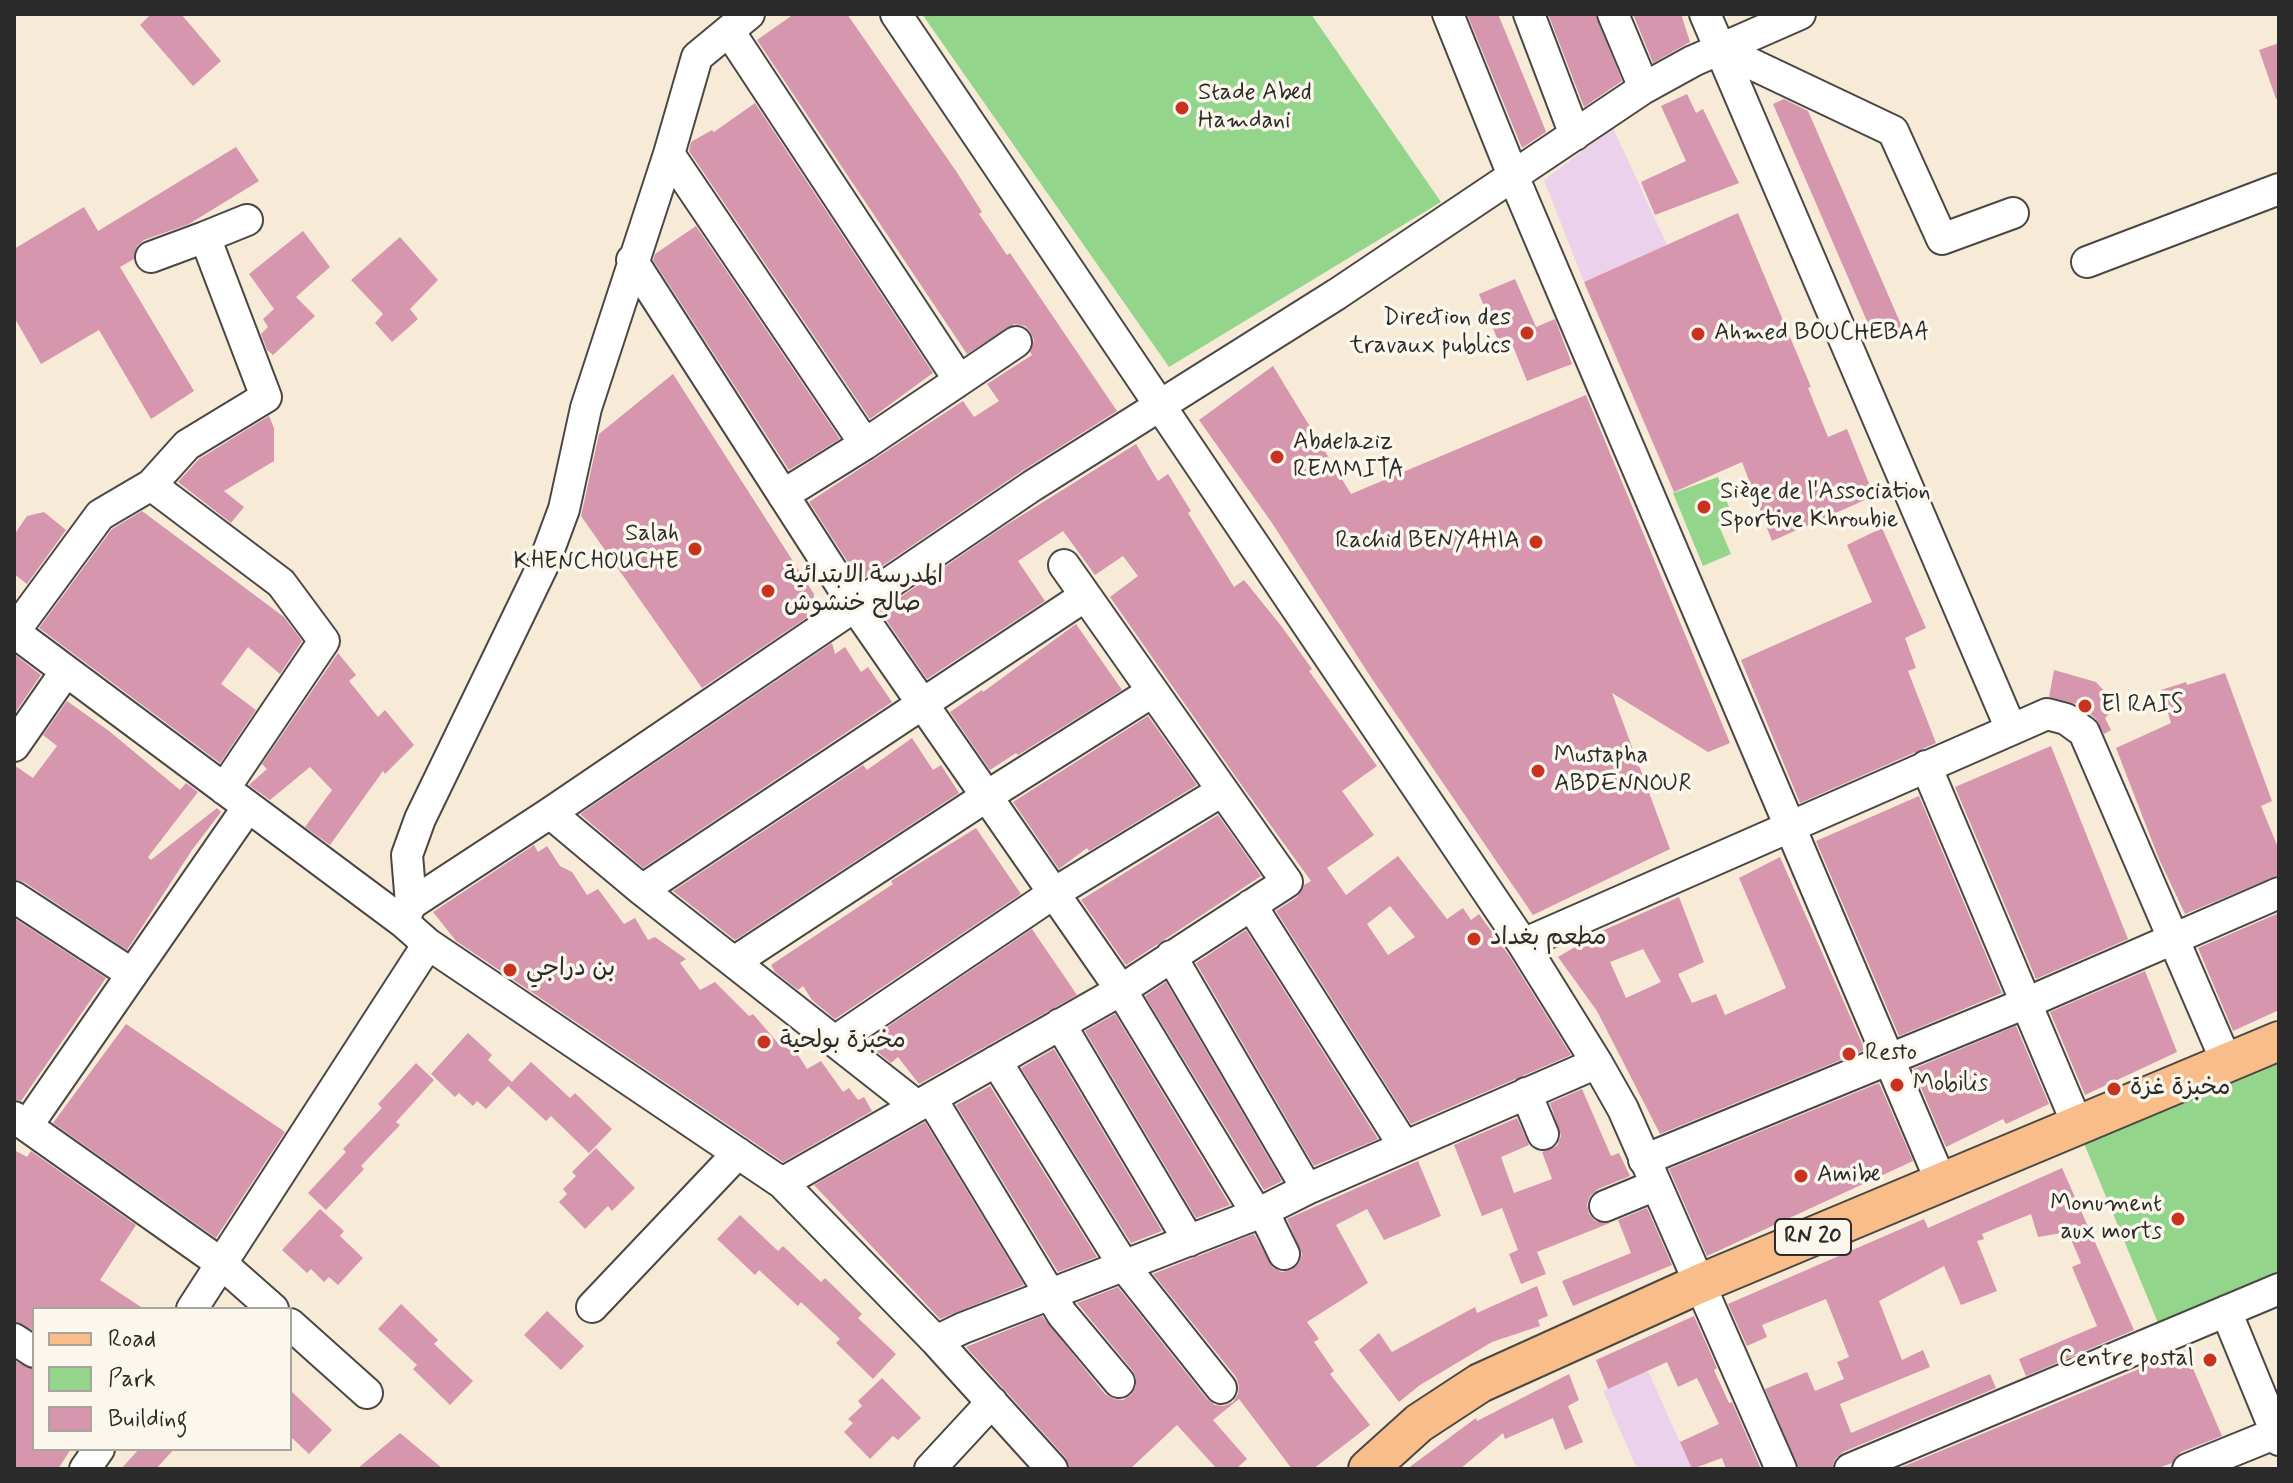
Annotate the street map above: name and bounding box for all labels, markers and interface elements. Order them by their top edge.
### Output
place label: Stade Abed Hamdani [1198,80,1312,136]
marker: Stade Abed Hamdani [1173,99,1191,117]
place label: Direction des travaux publics [1350,305,1511,361]
place label: Ahmed BOUCHEBAA [1714,320,1929,348]
marker: Direction des travaux publics [1518,324,1536,342]
marker: Ahmed BOUCHEBAA [1689,325,1707,343]
place label: Abdelaziz REMMITA [1293,429,1404,485]
marker: Abdelaziz REMMITA [1268,448,1286,466]
place label: Siège de l'Association Sportive Khroubie [1720,479,1930,535]
marker: Siège de l'Association Sportive Khroubie [1695,498,1713,516]
place label: Salah KHENCHOUCHE [514,521,679,577]
place label: Rachid BENYAHIA [1335,528,1520,556]
marker: Rachid BENYAHIA [1527,533,1545,551]
marker: Salah KHENCHOUCHE [686,540,704,558]
place label: المدرسة الابتدائية صالح خنشوش [784,563,943,619]
marker: المدرسة الابتدائية صالح خنشوش [759,582,777,600]
place label: El RAIS [2101,692,2183,720]
marker: El RAIS [2076,697,2094,715]
place label: Mustapha ABDENNOUR [1554,743,1692,799]
marker: Mustapha ABDENNOUR [1529,762,1547,780]
place label: مطعم بغداد [1490,925,1607,953]
marker: مطعم بغداد [1465,930,1483,948]
place label: بن دراجي [526,956,615,984]
marker: بن دراجي [501,961,519,979]
place label: مخبزة بولحية [780,1028,906,1056]
marker: مخبزة بولحية [755,1033,773,1051]
place label: Resto [1865,1040,1917,1068]
marker: Resto [1840,1045,1858,1063]
place label: Mobilis [1913,1071,1988,1099]
place label: مخبزة غزة [2130,1075,2231,1103]
marker: Mobilis [1888,1076,1906,1094]
marker: مخبزة غزة [2105,1080,2123,1098]
place label: Amibe [1817,1162,1881,1190]
marker: Amibe [1792,1167,1810,1185]
place label: Monument aux morts [2050,1191,2162,1247]
marker: Monument aux morts [2169,1210,2187,1228]
road number: RN 20 [1775,1219,1851,1255]
legend [32,1307,292,1451]
text: Road [108,1324,156,1355]
place label: Centre postal [2059,1346,2194,1374]
marker: Centre postal [2201,1351,2219,1369]
text: Park [108,1364,156,1395]
text: Building [108,1404,188,1435]

